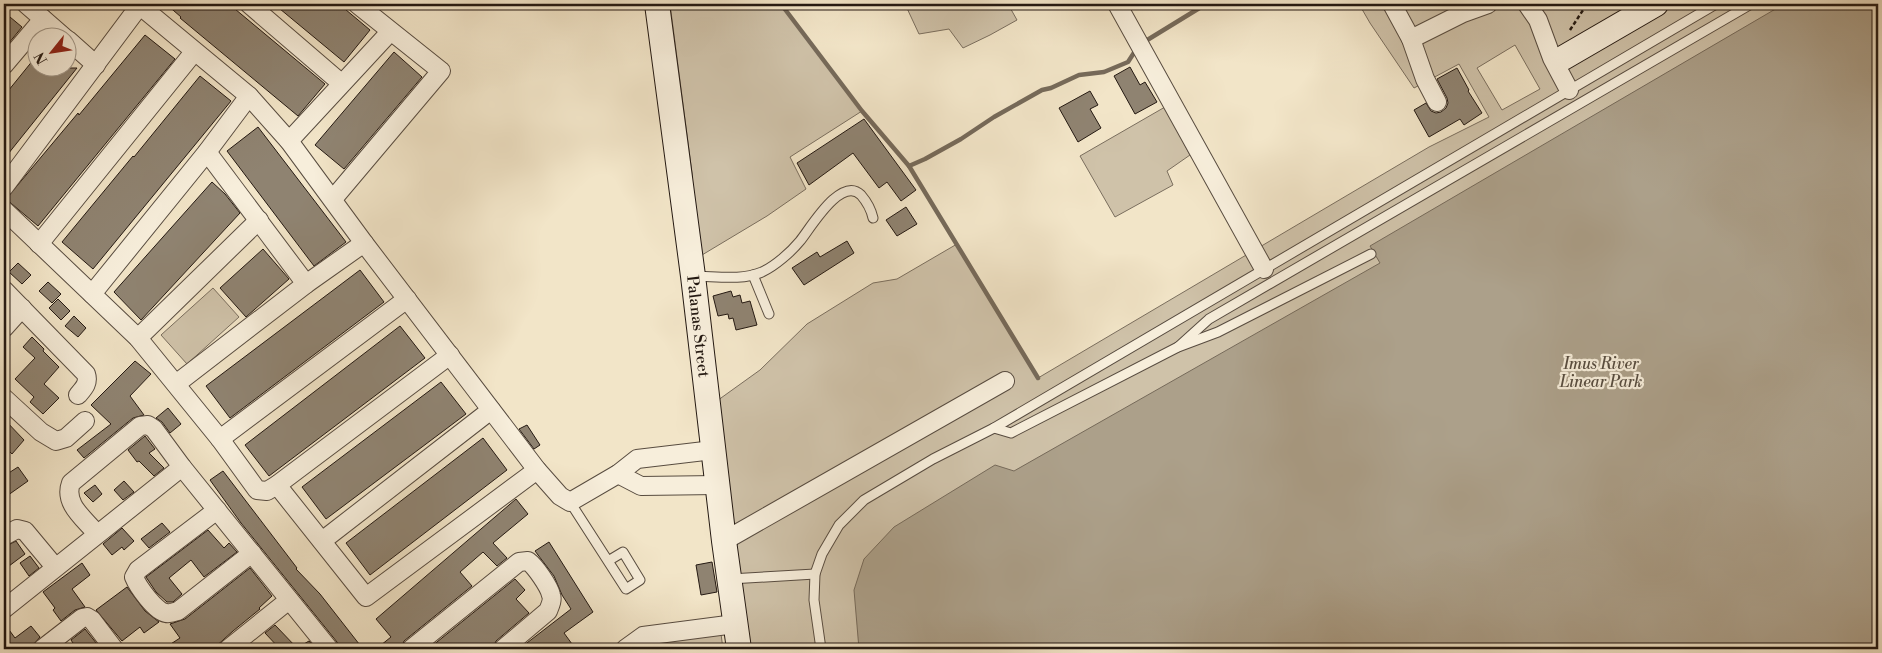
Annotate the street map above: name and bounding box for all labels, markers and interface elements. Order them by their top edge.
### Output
north arrow [28,28,78,78]
text: N [31,49,52,67]
street label: Palanas Street [682,274,714,379]
park label: Imus River Linear Park [1559,354,1642,392]

